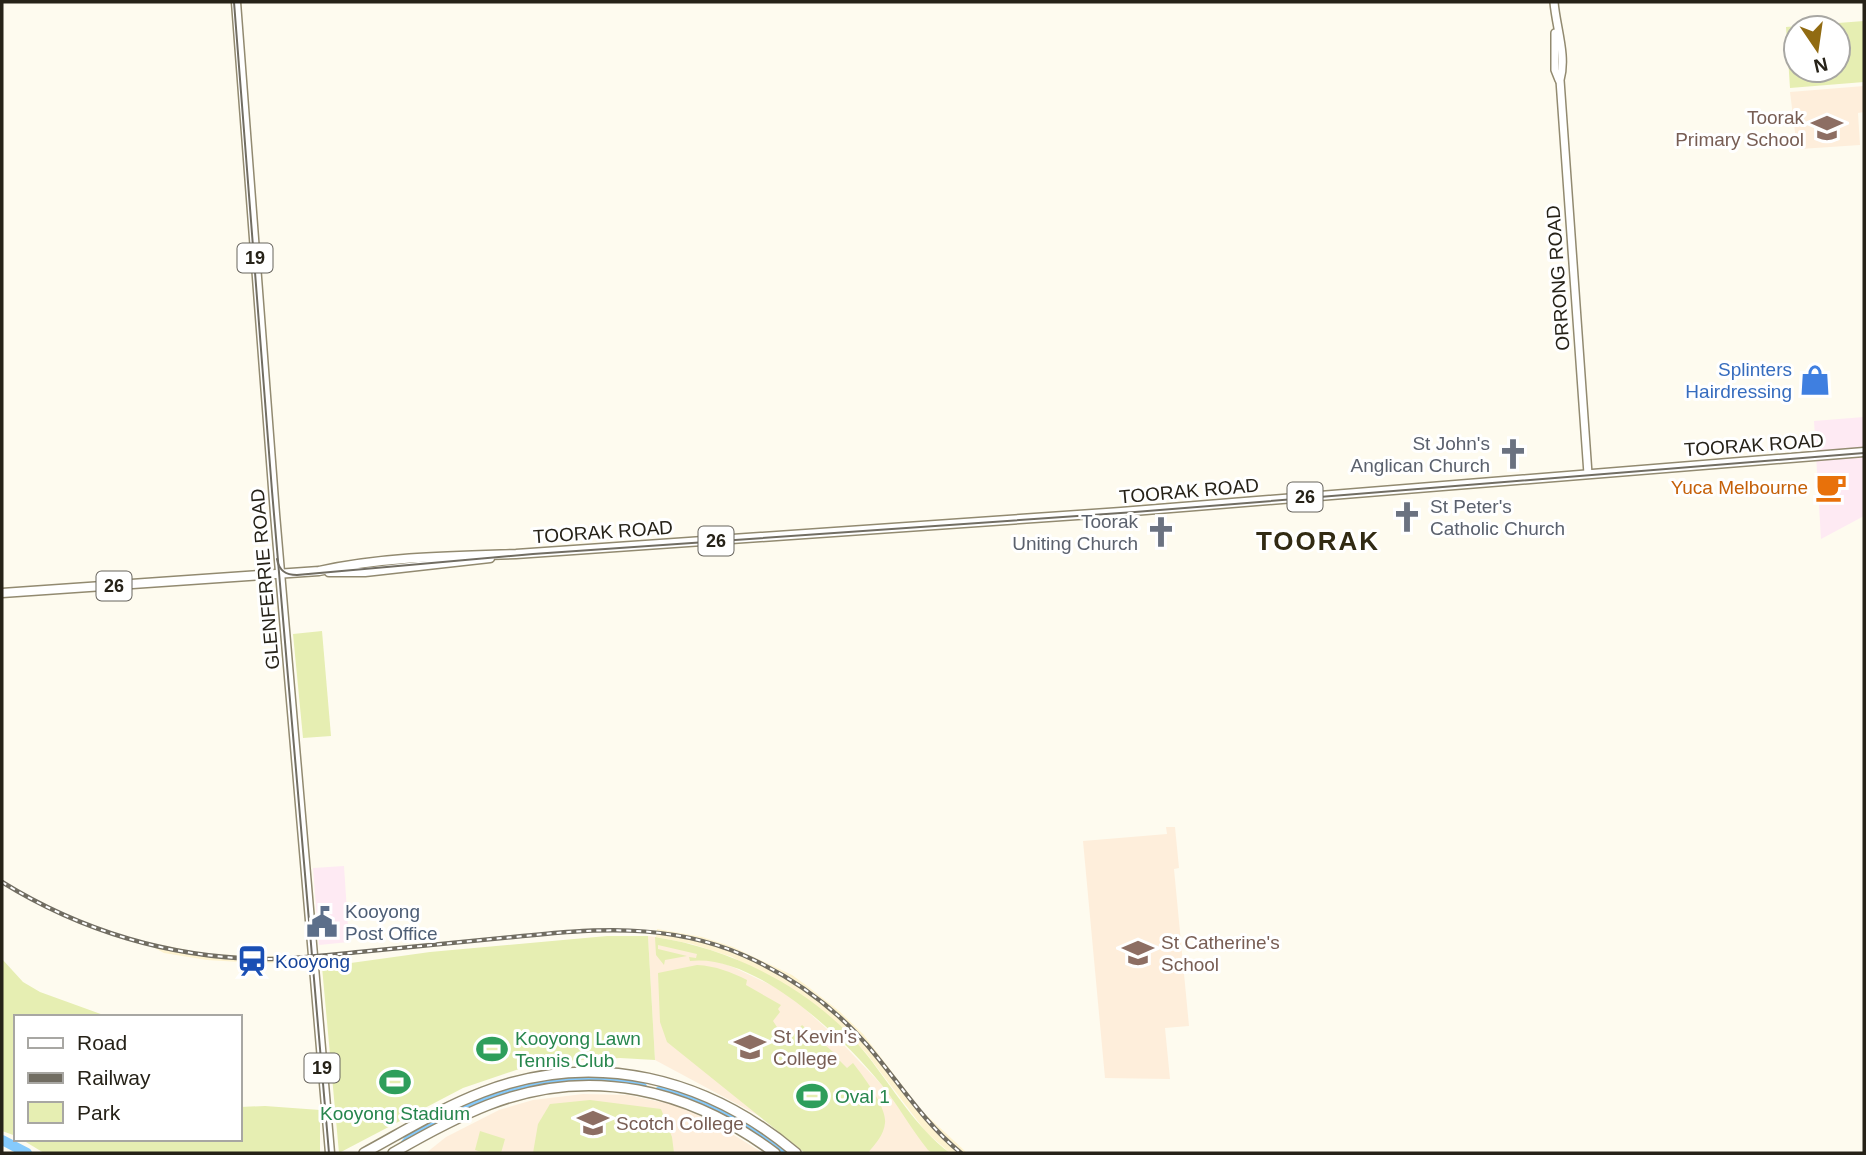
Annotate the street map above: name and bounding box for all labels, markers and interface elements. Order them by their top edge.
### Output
north arrow [1782,14,1852,84]
text: N [1812,53,1830,77]
place label: Toorak Primary School [1675,107,1804,150]
school or university icon: Toorak Primary School [1810,111,1844,145]
street label: ORRONG ROAD [1542,205,1574,351]
road number: 19 [238,244,272,272]
place label: Splinters Hairdressing [1685,359,1792,402]
shop icon: Splinters Hairdressing [1798,363,1832,397]
street label: TOORAK ROAD [1683,430,1825,460]
place label: St John's Anglican Church [1351,433,1490,476]
church icon: St John's Anglican Church [1496,437,1530,471]
cafe icon: Yuca Melbourne [1814,470,1848,504]
street label: TOORAK ROAD [1118,474,1260,508]
place label: Yuca Melbourne [1671,477,1808,498]
road number: 26 [1288,482,1322,512]
street label: GLENFERRIE ROAD [247,488,283,670]
place label: St Peter's Catholic Church [1430,496,1565,539]
church icon: St Peter's Catholic Church [1390,500,1424,534]
place label: Toorak Uniting Church [1012,511,1138,554]
church icon: Toorak Uniting Church [1144,515,1178,549]
street label: TOORAK ROAD [532,517,674,547]
road number: 26 [698,526,734,556]
district label: TOORAK [1256,526,1380,556]
road number: 26 [96,572,132,600]
place label: Kooyong Post Office [345,901,438,944]
public building icon: Kooyong Post Office [305,905,339,939]
place label: St Catherine's School [1161,932,1280,975]
school or university icon: St Catherine's School [1121,936,1155,970]
station icon: Kooyong [235,944,269,978]
place label: Kooyong [275,951,350,972]
legend [14,1015,242,1141]
place label: St Kevin's College [773,1026,857,1069]
place label: Kooyong Lawn Tennis Club [515,1028,641,1071]
school or university icon: St Kevin's College [733,1030,767,1064]
text: Road [77,1031,127,1054]
sports icon: Kooyong Lawn Tennis Club [475,1032,509,1066]
road number: 19 [304,1054,340,1083]
sports icon: Kooyong Stadium [378,1065,412,1099]
text: Railway [77,1066,151,1089]
sports icon: Oval 1 [795,1079,829,1113]
place label: Oval 1 [835,1086,890,1107]
text: Park [77,1101,121,1124]
place label: Kooyong Stadium [320,1103,470,1124]
school or university icon: Scotch College [576,1106,610,1140]
place label: Scotch College [616,1113,744,1134]

